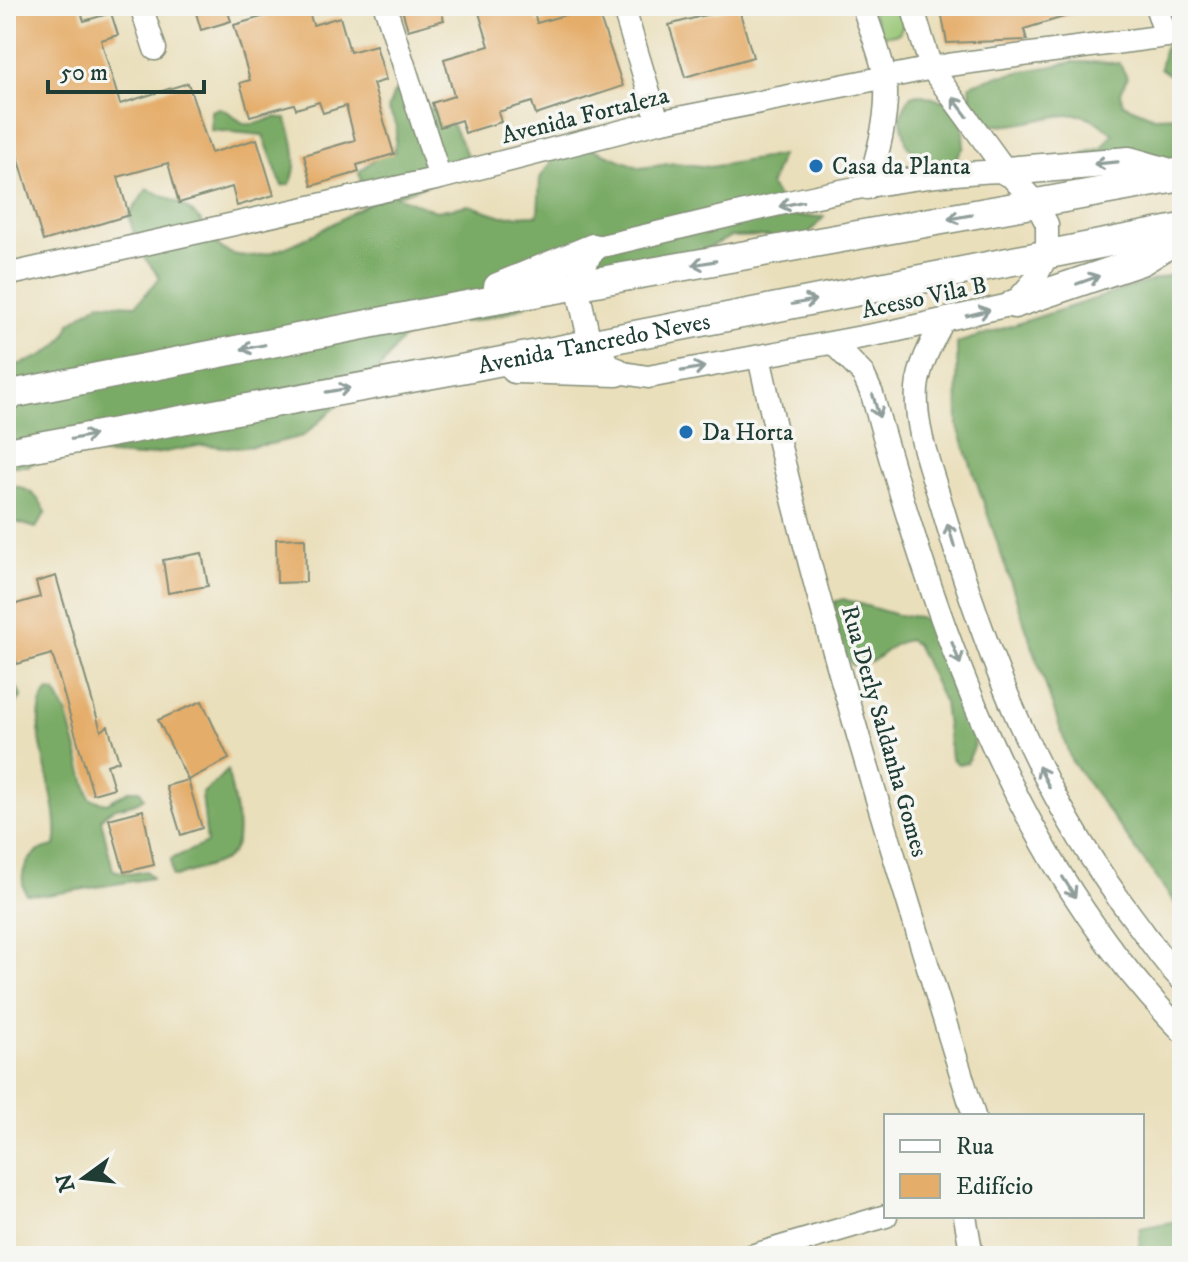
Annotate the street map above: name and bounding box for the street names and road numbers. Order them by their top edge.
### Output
street label: Avenida Fortaleza [499,81,673,151]
street label: Acesso Vila B [859,270,990,326]
street label: Avenida Tancredo Neves [476,307,713,381]
street label: Rua Derly Saldanha Gomes [834,602,934,860]

